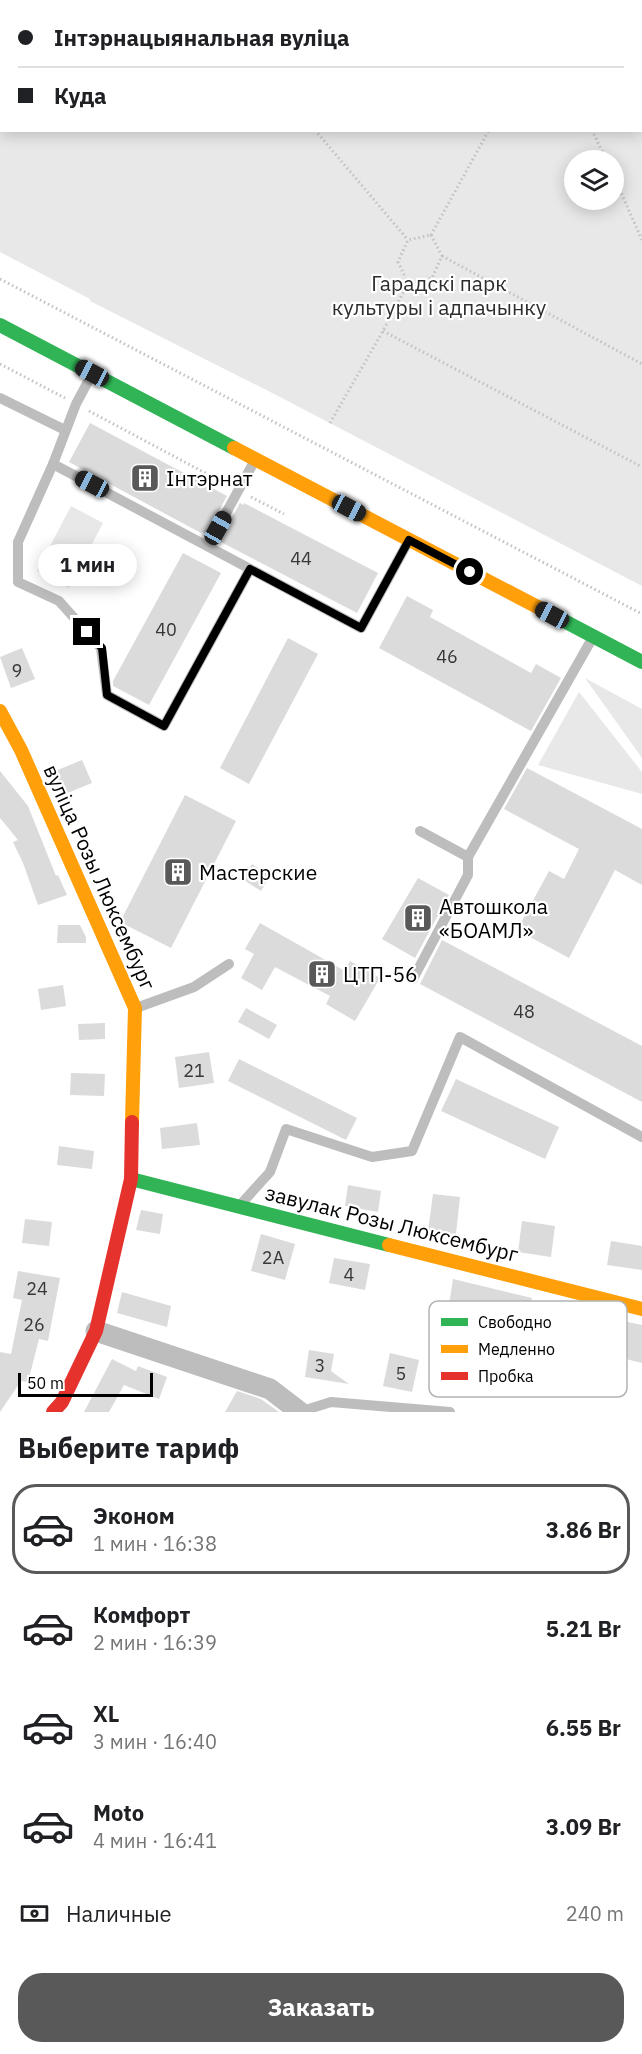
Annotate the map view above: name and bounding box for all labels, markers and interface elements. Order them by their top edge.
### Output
text: Інтэрнацыянальная вуліца [54,23,350,52]
text: Куда [54,81,107,110]
map controls [564,150,624,210]
button: layers [564,150,624,210]
park label: Гарадскі парк культуры і адпачынку [332,269,547,321]
car [72,357,112,389]
building icon: Інтэрнат [129,462,161,494]
place label: Інтэрнат [166,464,253,492]
car [72,468,112,500]
car [329,492,369,524]
car [201,508,235,548]
callout: 1 мин [38,545,136,587]
house number: 44 [290,547,312,570]
text: 1 мин [60,551,115,578]
route start [456,558,483,585]
car [532,599,572,631]
route end [73,618,100,645]
house number: 40 [155,618,177,641]
house number: 46 [436,645,458,668]
house number: 9 [12,659,22,682]
street label: вуліца Розы Люксембург [38,760,162,994]
building icon: Мастерские [162,856,194,888]
place label: Мастерские [199,858,317,886]
place label: Автошкола «БОАМЛ» [439,892,548,944]
building icon: Автошкола «БОАМЛ» [402,902,434,934]
building icon: ЦТП-56 [306,958,338,990]
place label: ЦТП-56 [343,960,418,988]
house number: 48 [513,1000,535,1023]
house number: 21 [183,1059,205,1082]
street label: завулак Розы Люксембург [263,1178,521,1268]
house number: 2А [262,1246,285,1269]
house number: 4 [344,1263,355,1286]
house number: 24 [26,1277,48,1300]
legend [429,1301,627,1397]
text: Свободно [478,1312,552,1332]
house number: 26 [23,1313,45,1336]
text: Медленно [478,1339,555,1359]
house number: 3 [315,1354,325,1377]
house number: 5 [396,1362,406,1385]
text: Пробка [478,1366,534,1386]
scale bar [18,1370,153,1398]
text: 50 m [27,1373,64,1393]
text: Выберите тариф [18,1430,239,1465]
text: Эконом [93,1501,175,1530]
icon: car [21,1502,75,1556]
text: 3.86 Br [546,1515,621,1544]
text: 1 мин · 16:38 [93,1530,217,1557]
text: Комфорт [93,1600,190,1629]
icon: car [21,1601,75,1655]
text: 5.21 Br [546,1614,621,1643]
text: 2 мин · 16:39 [93,1629,217,1656]
text: XL [93,1699,119,1728]
icon: car [21,1700,75,1754]
text: 6.55 Br [546,1713,621,1742]
text: 3 мин · 16:40 [93,1728,217,1755]
text: Moto [93,1798,144,1827]
icon: car [21,1799,75,1853]
text: 3.09 Br [546,1812,621,1841]
text: 4 мин · 16:41 [93,1827,217,1854]
icon: cash [18,1897,51,1930]
text: Наличные [66,1899,172,1928]
text: 240 m [566,1900,624,1927]
button: Заказать [18,1973,624,2042]

